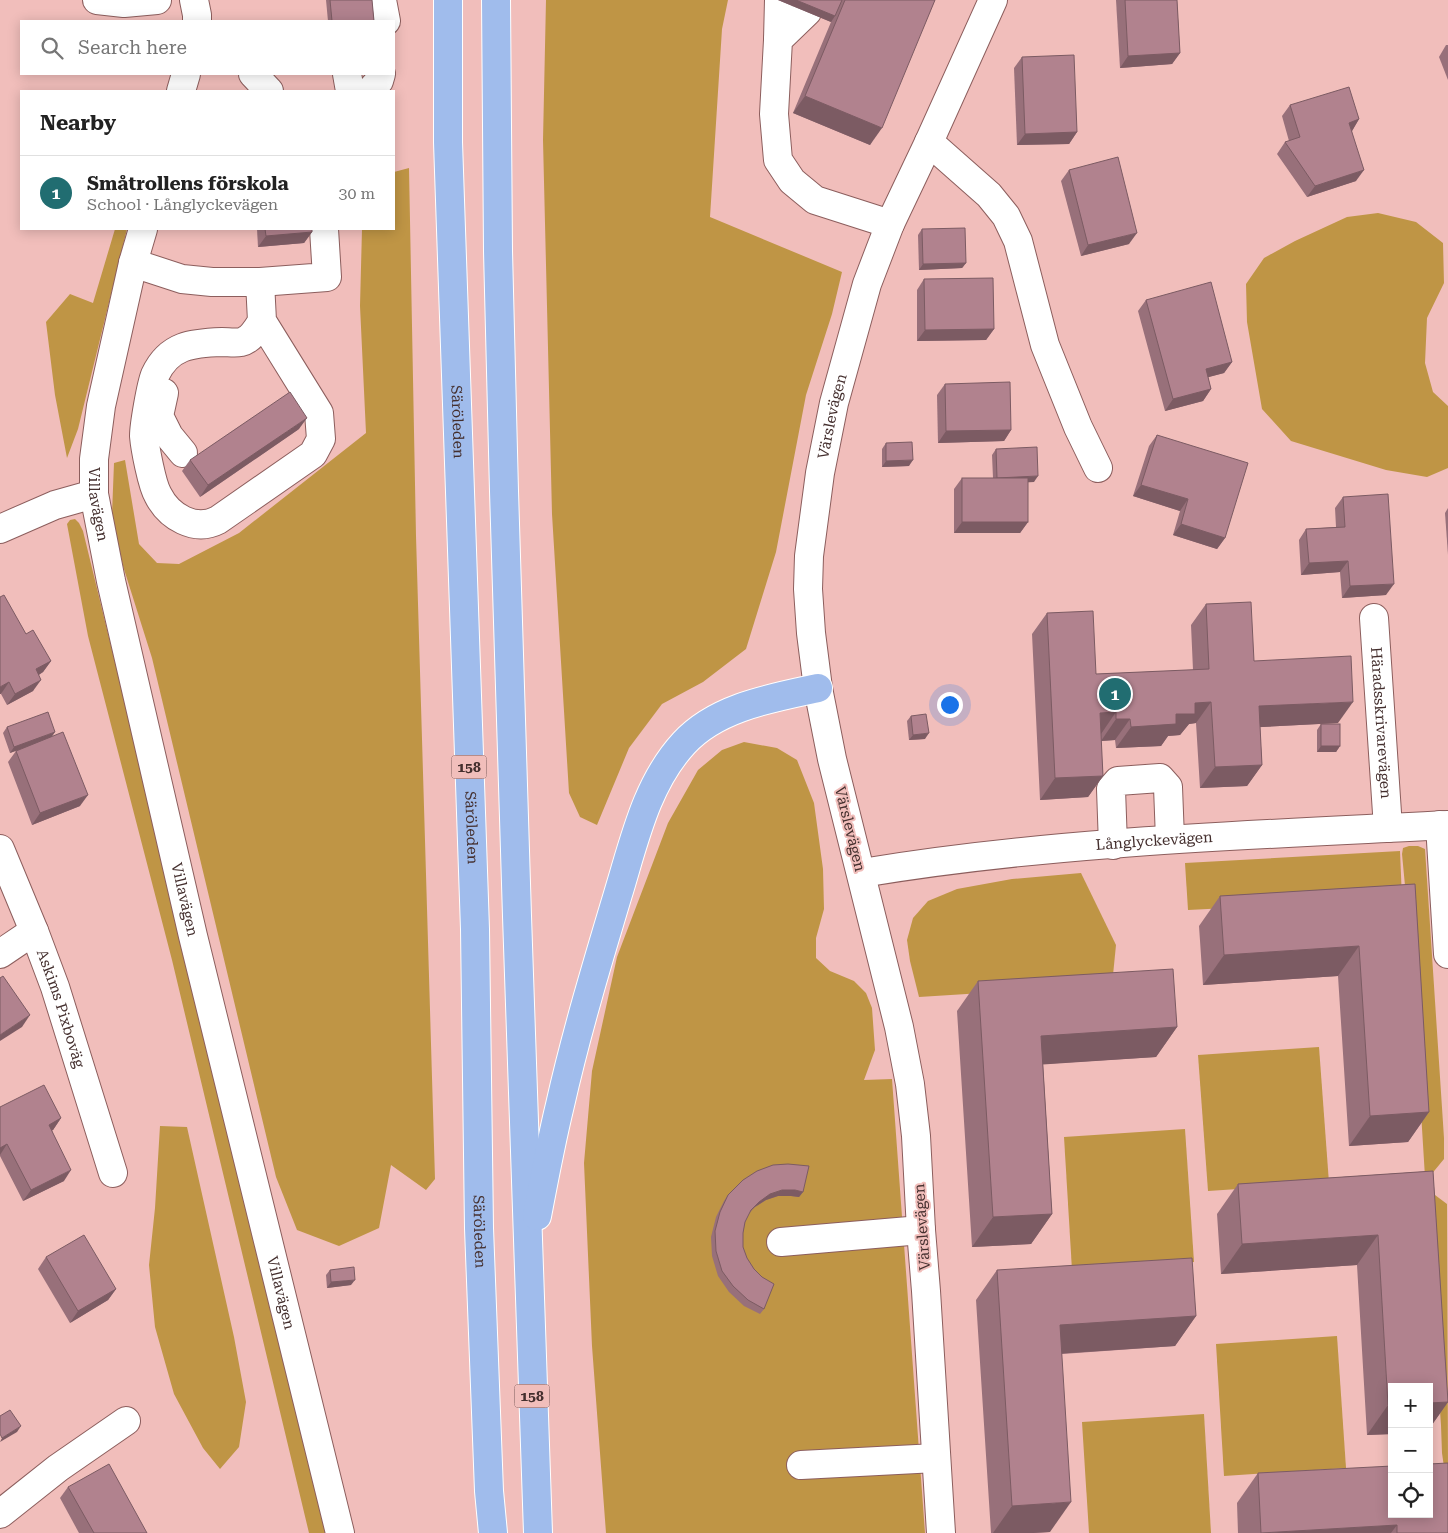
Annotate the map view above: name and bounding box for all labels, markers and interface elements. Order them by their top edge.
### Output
search box [20,20,395,75]
icon: search [38,34,66,62]
text: Search here [78,36,187,59]
text: Nearby [40,111,116,135]
text: Småtrollens förskola [87,172,289,195]
text: 1 [52,184,60,203]
text: 30 m [338,184,375,203]
text: School · Långlyckevägen [87,195,278,214]
street label: Värslevägen [814,371,851,461]
street label: Säröleden [447,385,468,459]
street label: Villavägen [85,467,112,543]
street label: Häradsskrivarevägen [1367,646,1395,800]
pin: 1 [1099,675,1131,713]
your location [937,692,963,718]
road number: 158 [452,756,486,779]
street label: Värslevägen [831,785,869,874]
street label: Säröleden [461,791,482,865]
street label: Långlyckevägen [1095,828,1213,854]
street label: Villavägen [167,861,202,938]
street label: Askims Pixboväg [33,947,89,1071]
street label: Värslevägen [910,1183,934,1271]
street label: Säröleden [470,1195,490,1269]
street label: Villavägen [263,1254,299,1332]
map controls [1388,1383,1433,1518]
button: + [1388,1383,1433,1428]
road number: 158 [514,1384,550,1408]
button: − [1388,1428,1433,1473]
button: locate [1388,1473,1433,1518]

